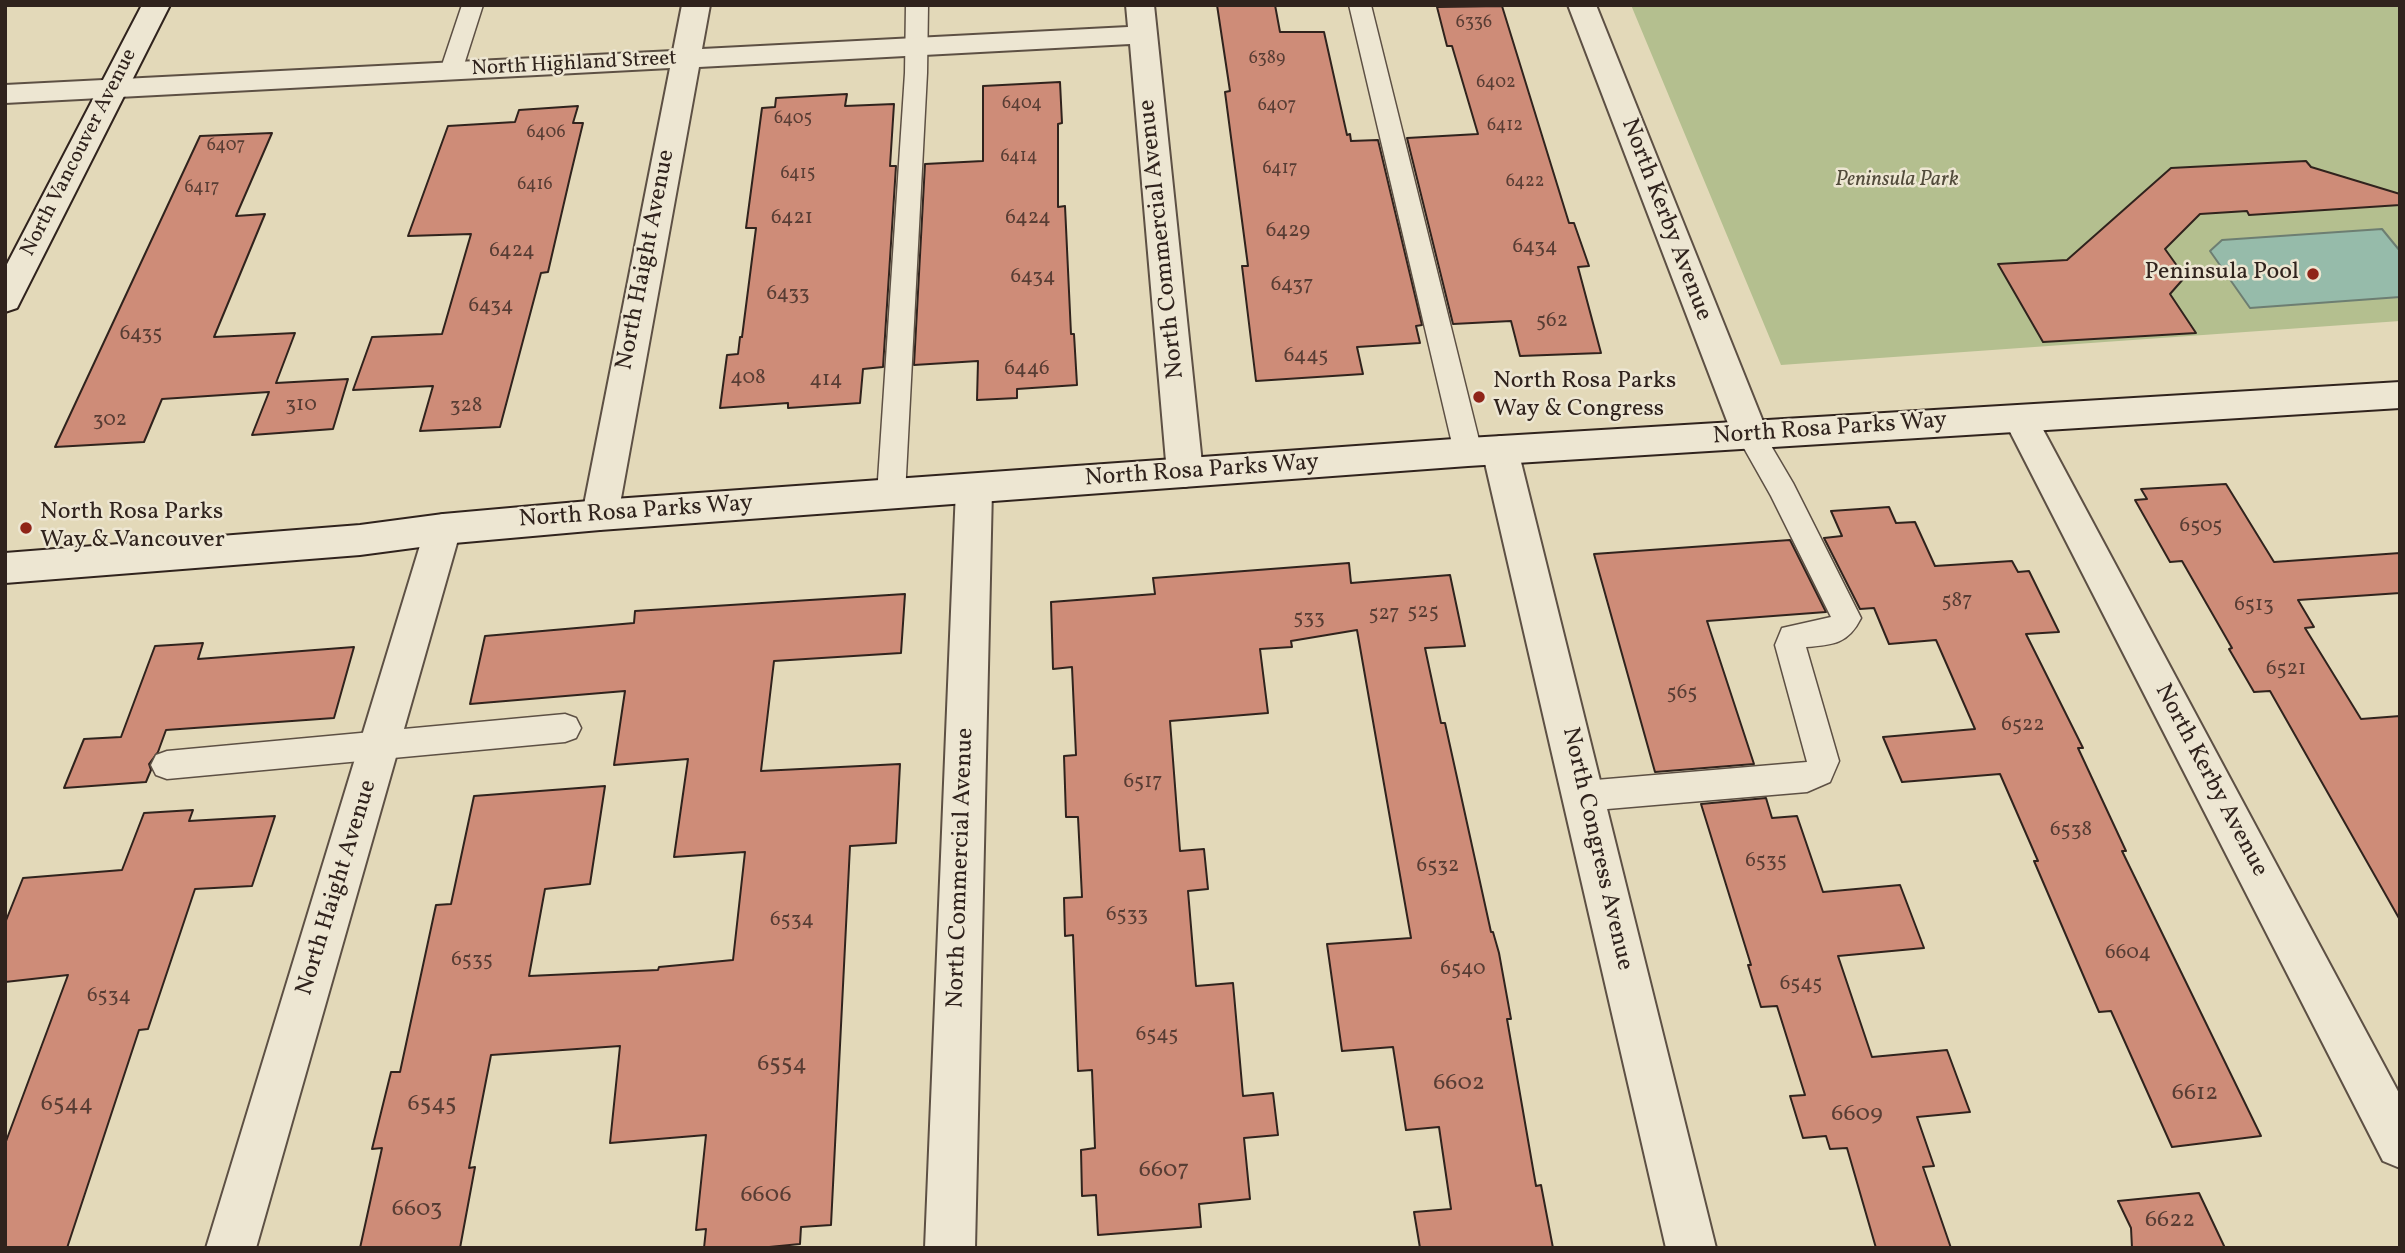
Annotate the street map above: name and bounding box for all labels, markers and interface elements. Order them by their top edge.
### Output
house number: 6336 [1456,13,1492,35]
street label: North Vancouver Avenue [17,45,143,261]
street label: North Highland Street [471,47,677,83]
house number: 6389 [1249,49,1285,71]
house number: 6402 [1476,73,1516,95]
house number: 6404 [1002,94,1042,116]
house number: 6407 [1258,96,1296,118]
street label: North Commercial Avenue [1134,98,1192,380]
house number: 6405 [774,109,812,131]
street label: North Kerby Avenue [1613,115,1717,325]
house number: 6412 [1487,116,1523,138]
house number: 6406 [526,123,566,145]
house number: 6407 [207,136,245,158]
street label: North Haight Avenue [612,147,682,373]
house number: 6414 [1000,147,1038,169]
house number: 6417 [1262,159,1298,181]
house number: 6415 [781,164,815,186]
park label: Peninsula Park [1835,168,1959,194]
house number: 6422 [1506,172,1544,194]
house number: 6416 [517,175,553,197]
house number: 6417 [184,178,220,200]
house number: 6421 [771,206,813,232]
house number: 6424 [1005,206,1051,232]
house number: 6429 [1266,219,1310,245]
house number: 6434 [1512,235,1558,261]
house number: 6424 [489,239,535,265]
place label: Peninsula Pool [2145,260,2299,288]
house number: 6434 [1010,265,1056,291]
marker: Peninsula Pool [2305,266,2321,282]
house number: 6437 [1271,273,1313,299]
house number: 6433 [766,282,810,308]
house number: 6434 [468,294,514,320]
house number: 562 [1536,309,1568,335]
house number: 6435 [120,322,162,348]
house number: 6445 [1284,344,1328,370]
house number: 6446 [1004,357,1050,383]
house number: 408 [730,366,766,392]
house number: 414 [809,368,843,394]
place label: North Rosa Parks Way & Congress [1493,369,1676,425]
marker: North Rosa Parks Way & Congress [1471,389,1487,405]
house number: 310 [285,393,317,419]
house number: 328 [450,394,482,420]
street label: North Rosa Parks Way [1712,407,1948,453]
house number: 302 [93,408,127,434]
street label: North Rosa Parks Way [1084,449,1320,495]
street label: North Rosa Parks Way [518,490,754,536]
place label: North Rosa Parks Way & Vancouver [40,500,225,556]
house number: 6505 [2180,514,2222,540]
marker: North Rosa Parks Way & Vancouver [18,520,34,536]
house number: 587 [1942,589,1972,615]
house number: 6513 [2234,593,2274,619]
house number: 525 [1407,600,1439,626]
house number: 527 [1368,602,1400,628]
house number: 533 [1293,606,1325,632]
house number: 6521 [2266,657,2306,683]
street label: North Kerby Avenue [2147,680,2273,882]
house number: 565 [1667,681,1697,707]
house number: 6522 [2001,713,2045,739]
street label: North Congress Avenue [1554,725,1638,973]
street label: North Commercial Avenue [943,727,981,1009]
house number: 6517 [1123,770,1163,796]
street label: North Haight Avenue [292,777,384,999]
house number: 6538 [2050,818,2092,844]
house number: 6535 [1745,849,1787,875]
house number: 6532 [1417,854,1459,880]
house number: 6533 [1106,903,1148,929]
house number: 6534 [770,908,814,934]
house number: 6604 [2105,941,2151,967]
house number: 6535 [451,948,493,974]
house number: 6540 [1440,957,1486,983]
house number: 6545 [1780,972,1822,998]
house number: 6534 [87,984,131,1010]
house number: 6545 [1136,1023,1178,1049]
house number: 6554 [757,1052,807,1080]
house number: 6602 [1433,1071,1485,1099]
house number: 6612 [2172,1081,2218,1109]
house number: 6544 [41,1092,93,1120]
house number: 6545 [408,1092,456,1120]
house number: 6609 [1831,1102,1883,1130]
house number: 6607 [1139,1158,1189,1186]
house number: 6606 [740,1183,792,1211]
house number: 6603 [392,1197,442,1225]
house number: 6622 [2145,1208,2195,1236]

